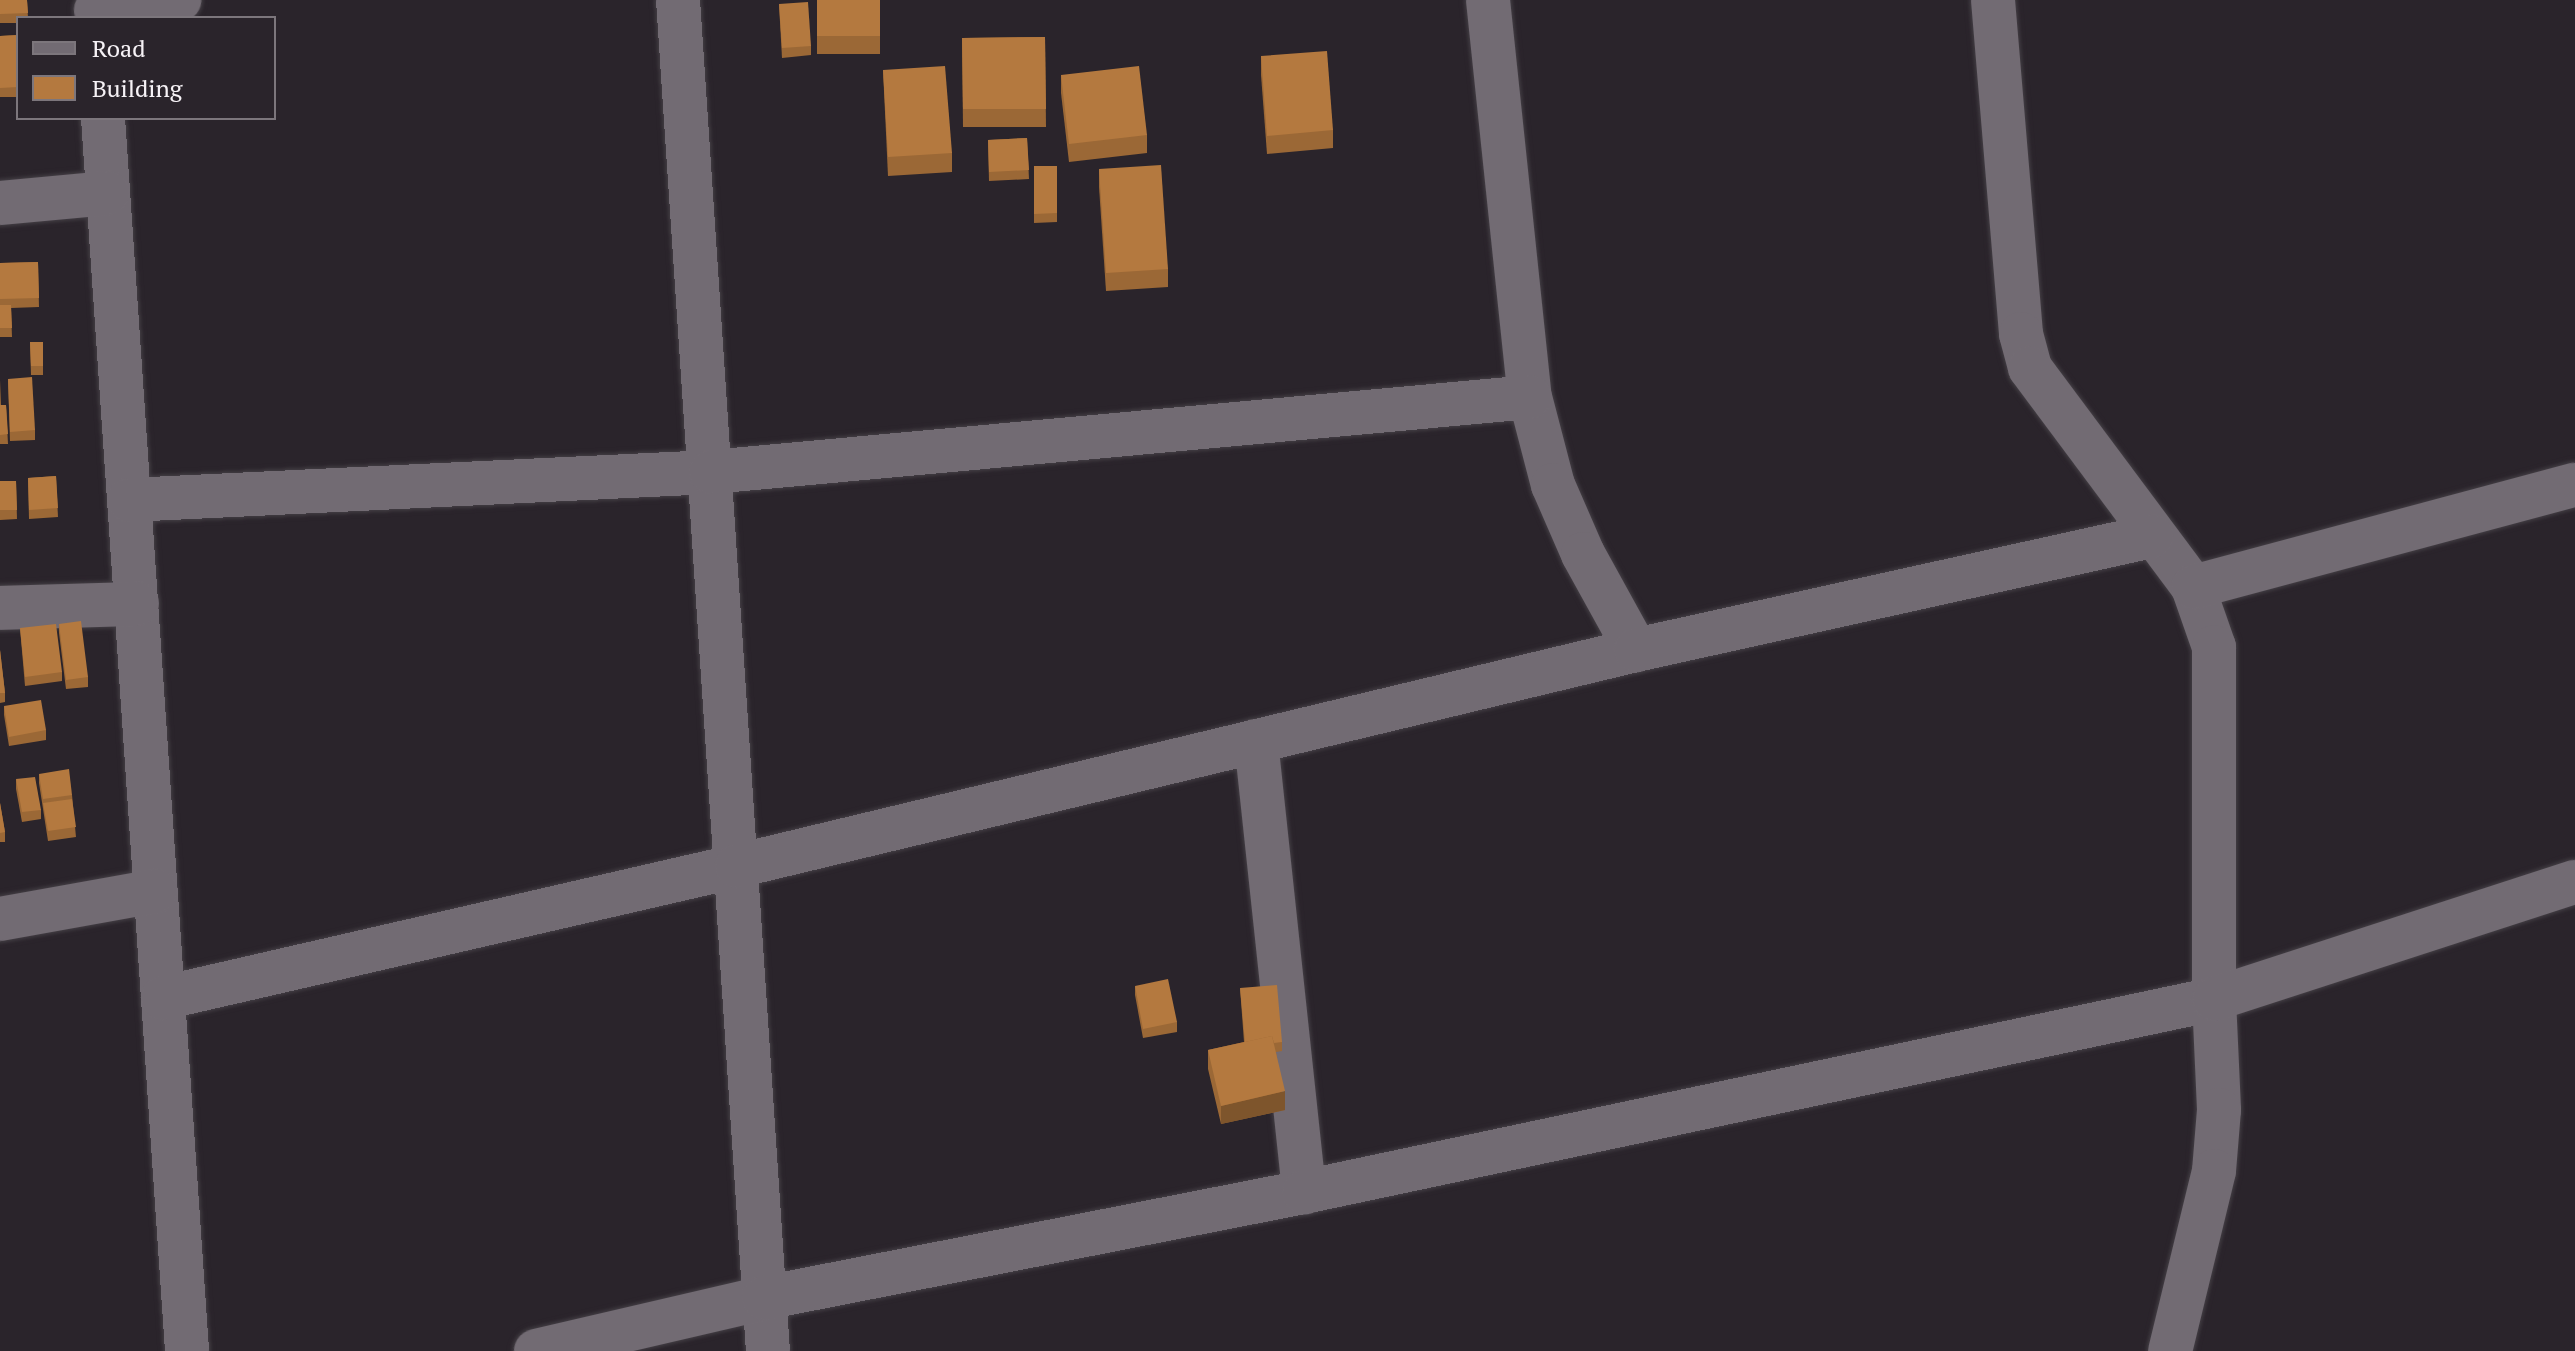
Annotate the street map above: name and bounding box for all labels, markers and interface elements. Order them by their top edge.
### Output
legend [16,16,276,120]
text: Road [92,32,146,64]
text: Building [92,72,182,104]

